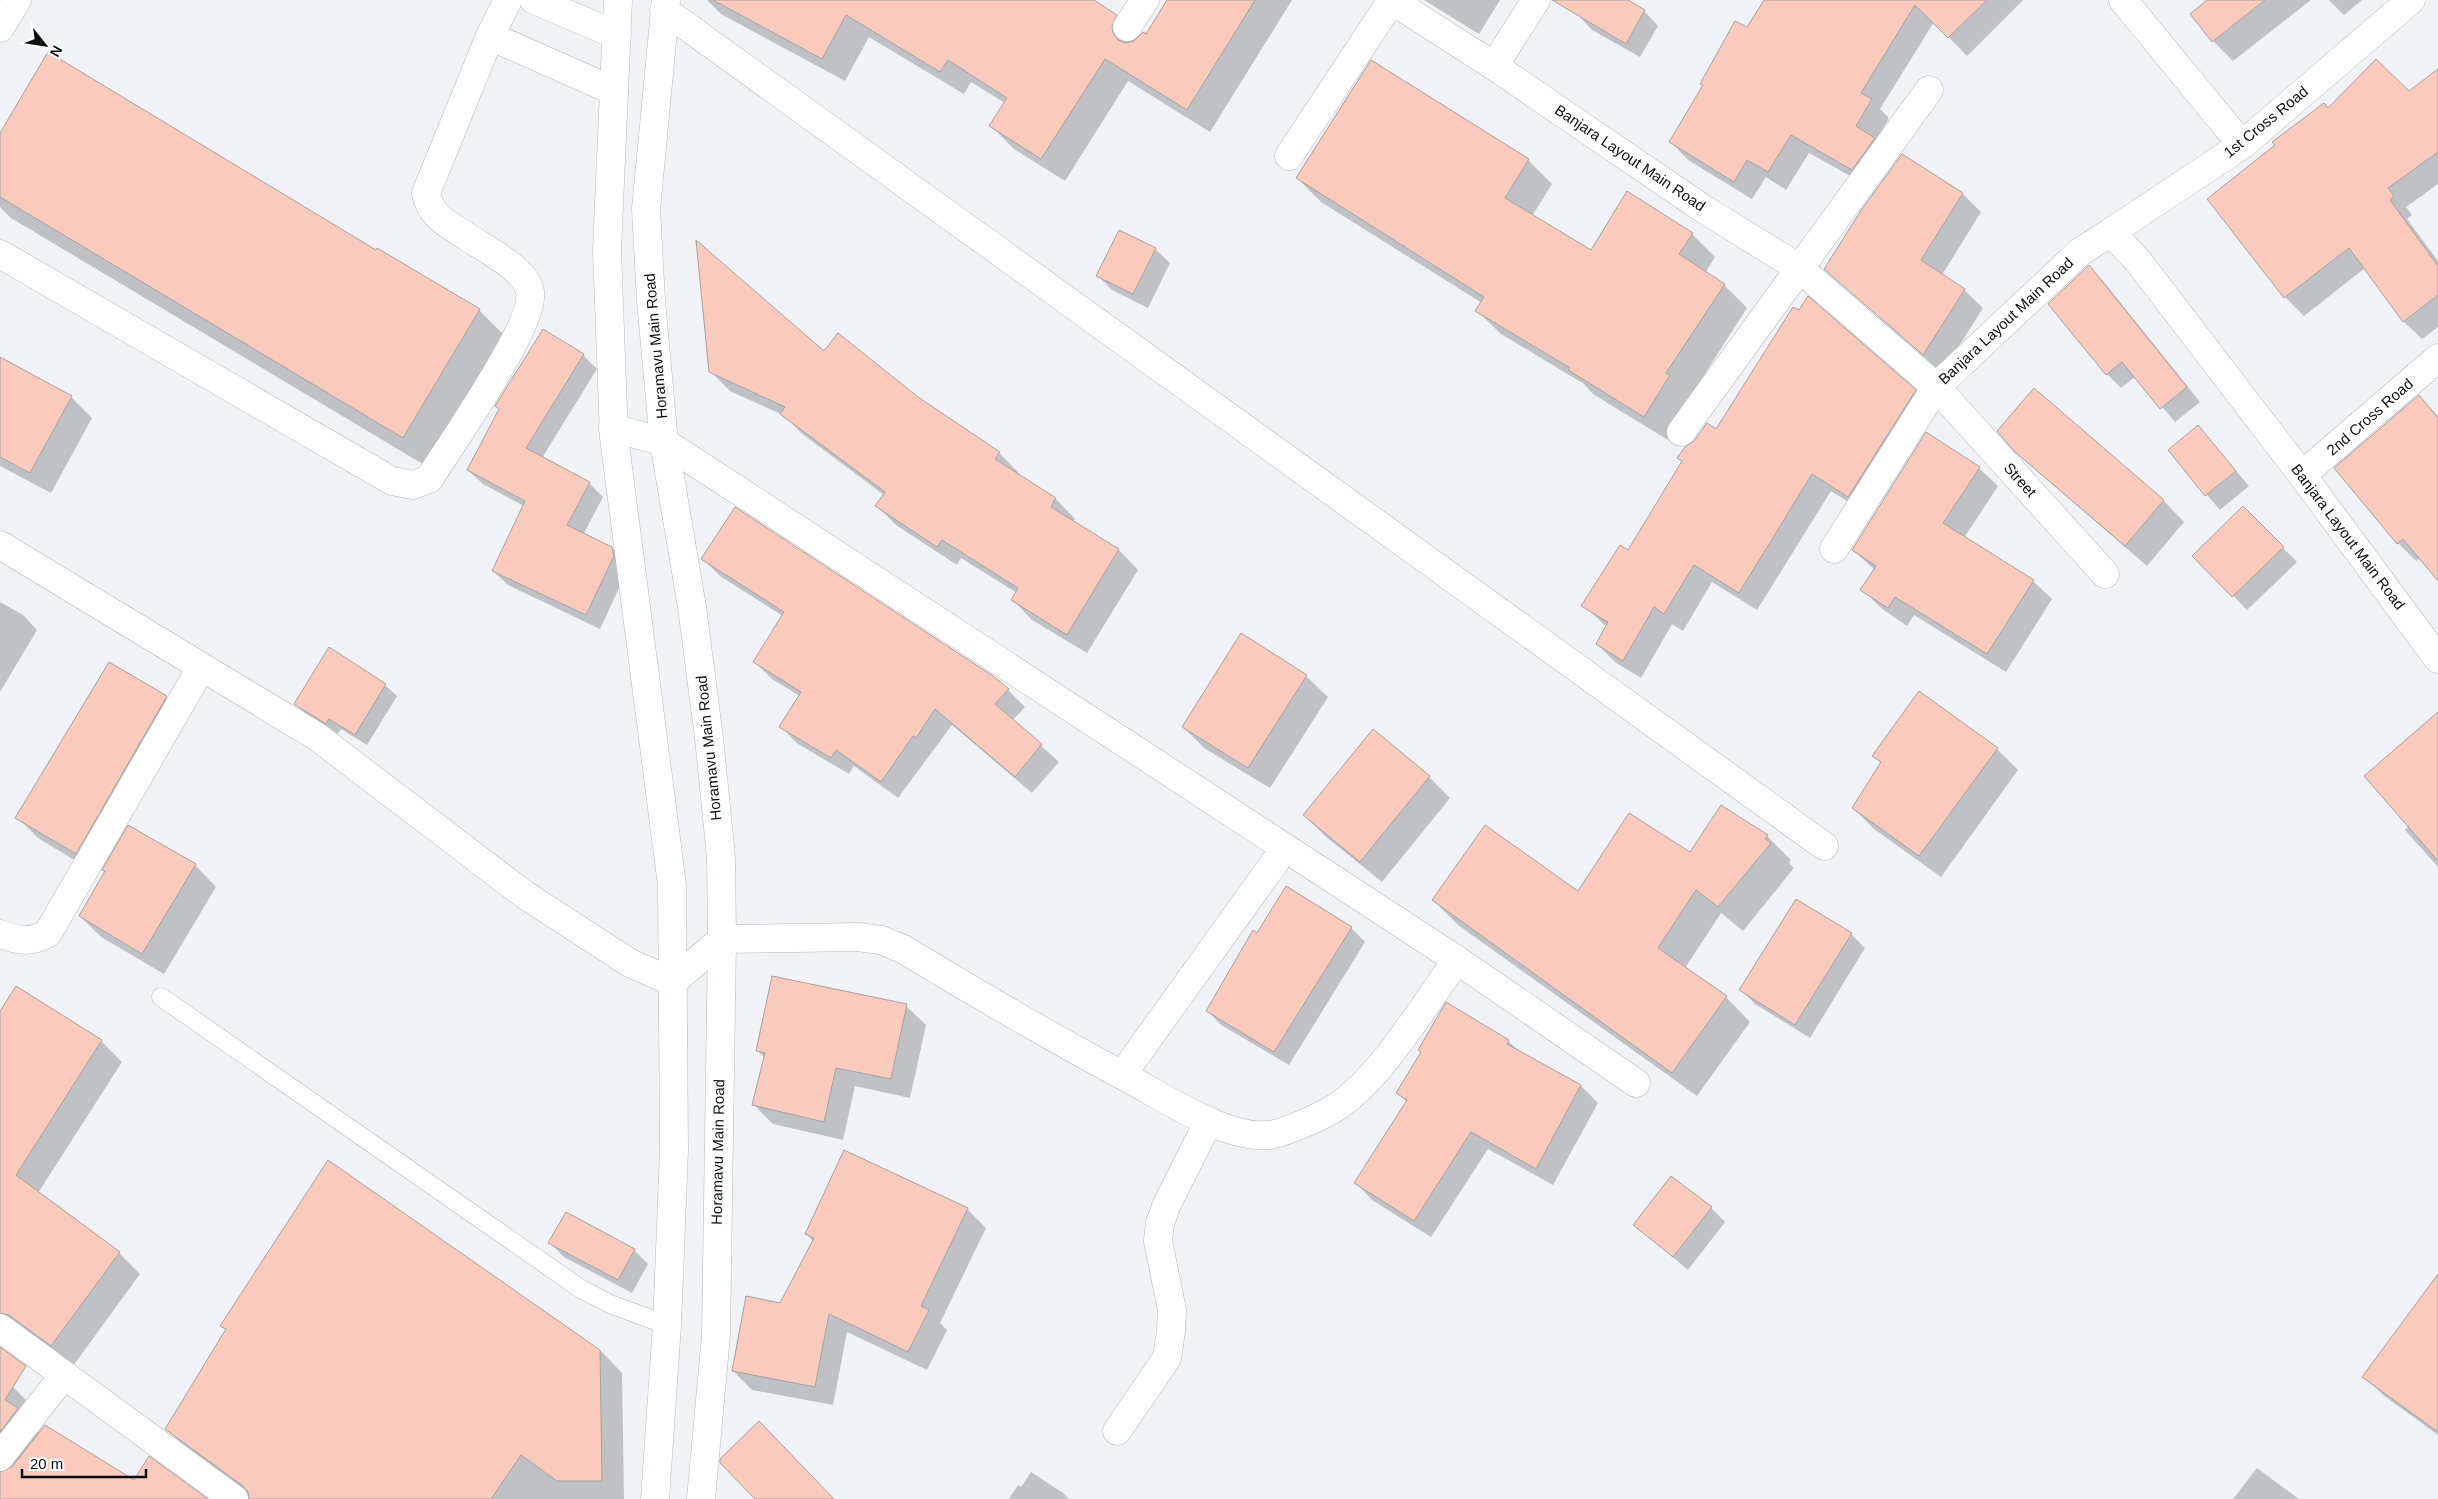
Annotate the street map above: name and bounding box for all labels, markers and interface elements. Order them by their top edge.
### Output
north arrow [20,20,70,70]
text: N [47,43,66,60]
street label: 1st Cross Road [2220,82,2311,161]
street label: Banjara Layout Main Road [1552,101,1709,214]
street label: Banjara Layout Main Road [1935,254,2076,387]
street label: Horamavu Main Road [641,273,670,419]
street label: 2nd Cross Road [2323,375,2416,459]
street label: Street [2001,459,2041,501]
street label: Banjara Layout Main Road [2288,461,2409,613]
street label: Horamavu Main Road [692,675,725,821]
street label: Horamavu Main Road [708,1079,727,1225]
scale bar [22,1446,146,1478]
text: 20 m [30,1455,63,1472]

